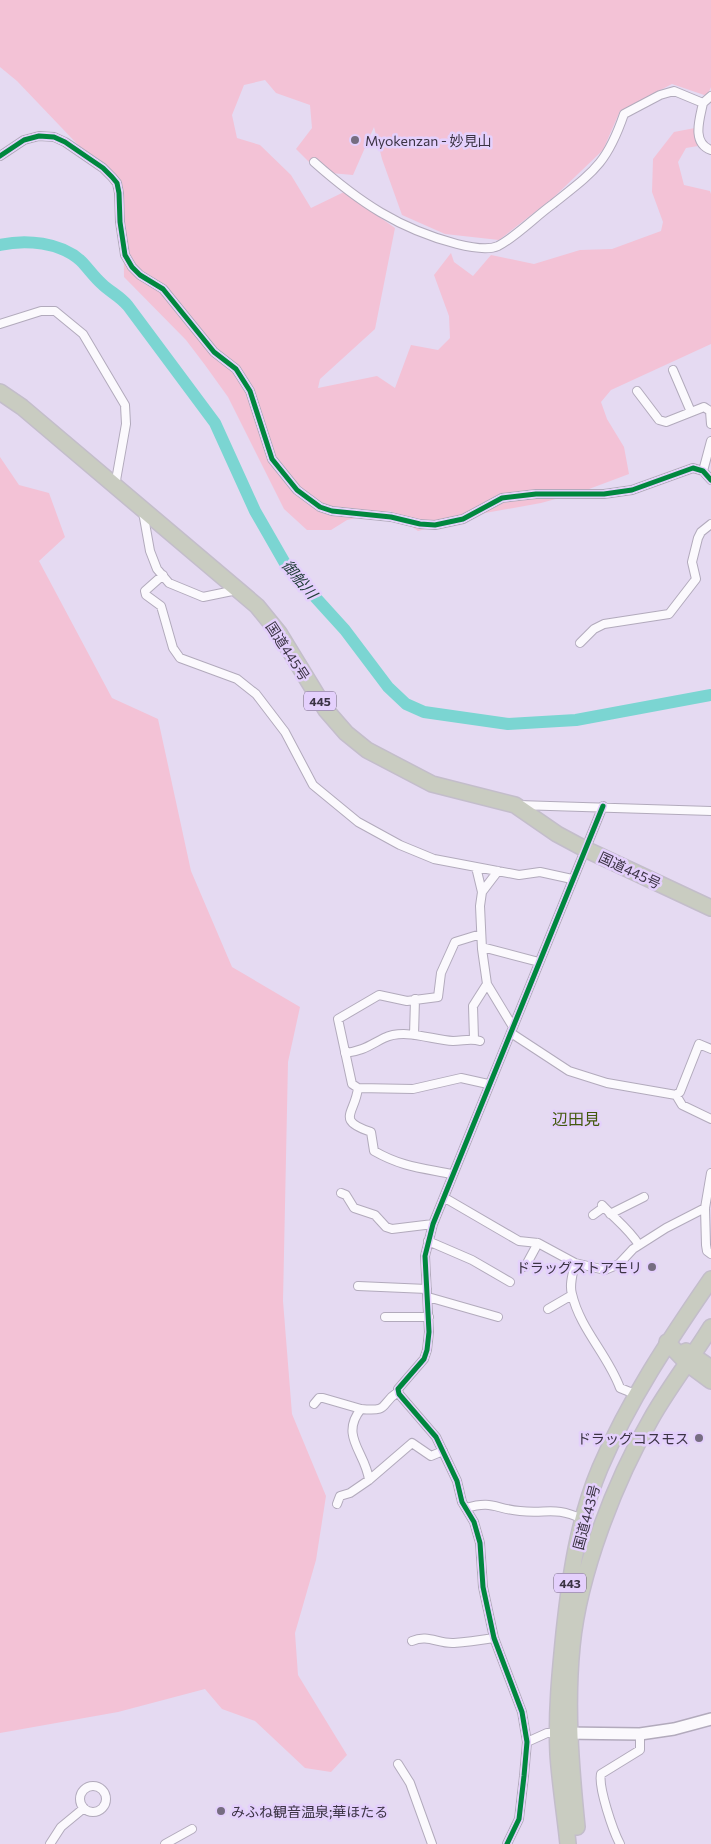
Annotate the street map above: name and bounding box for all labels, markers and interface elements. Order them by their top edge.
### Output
place label: Myokenzan - 妙見山 [365,132,492,149]
marker: Myokenzan - 妙見山 [349,134,361,146]
water label: 御船川 [279,556,323,604]
street label: 国道445号 [263,618,313,684]
road number: 445 [304,691,336,710]
street label: 国道445号 [596,848,664,892]
district label: 辺田見 [552,1109,600,1128]
place label: ドラッグストアモリ [516,1259,642,1276]
marker: ドラッグストアモリ [646,1261,658,1273]
place label: ドラッグコスモス [577,1430,689,1447]
marker: ドラッグコスモス [693,1432,705,1444]
street label: 国道443号 [569,1483,603,1551]
road number: 443 [554,1574,586,1592]
place label: みふね観音温泉;華ほたる [231,1803,388,1820]
marker: みふね観音温泉;華ほたる [215,1805,227,1817]

